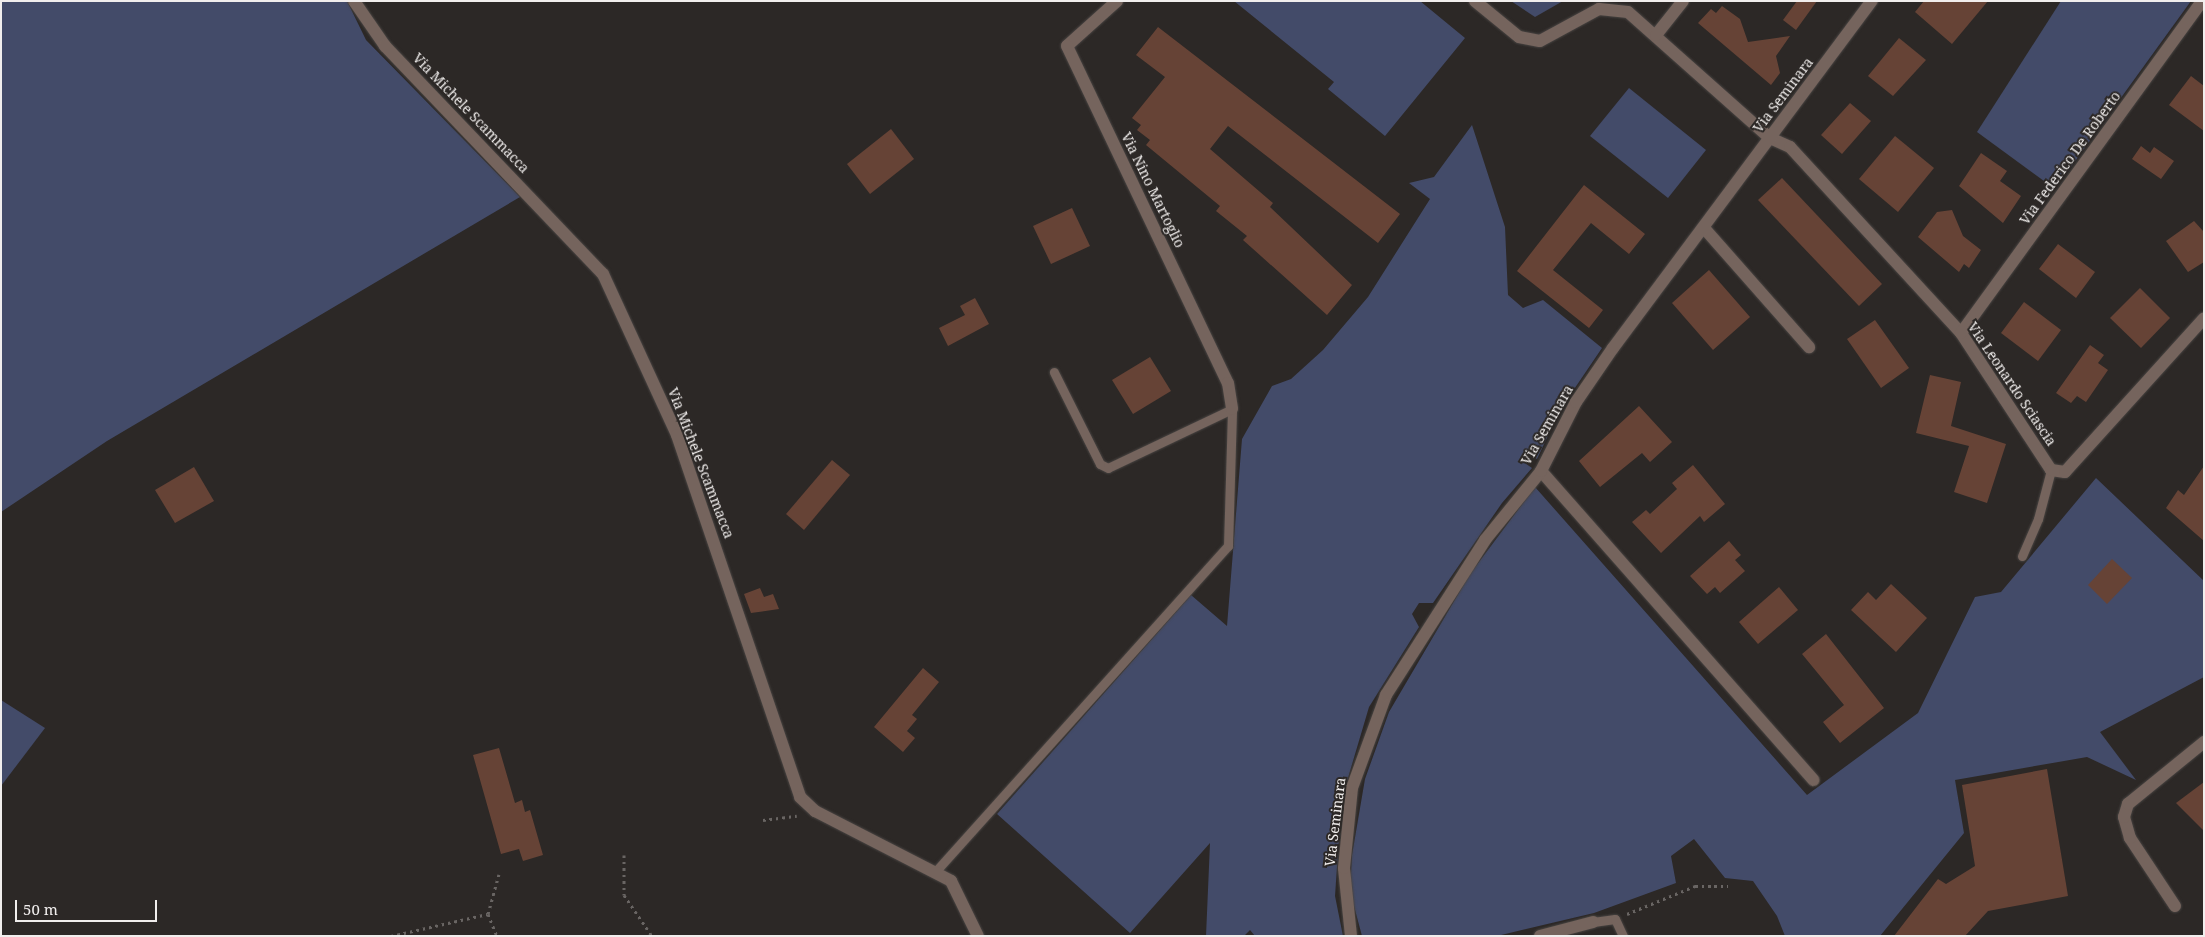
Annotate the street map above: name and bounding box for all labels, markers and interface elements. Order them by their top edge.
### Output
street label: Via Michele Scammacca [409,50,533,176]
street label: Via Seminara [1749,54,1817,136]
street label: Via Federico De Roberto [2016,88,2124,228]
street label: Via Nino Martoglio [1118,130,1188,250]
street label: Via Leonardo Sciascia [1964,319,2060,449]
street label: Via Seminara [1517,382,1577,468]
street label: Via Michele Scammacca [664,385,738,541]
street label: Via Seminara [1321,777,1349,867]
scale bar [18,890,160,922]
text: 50 m [23,899,58,919]

